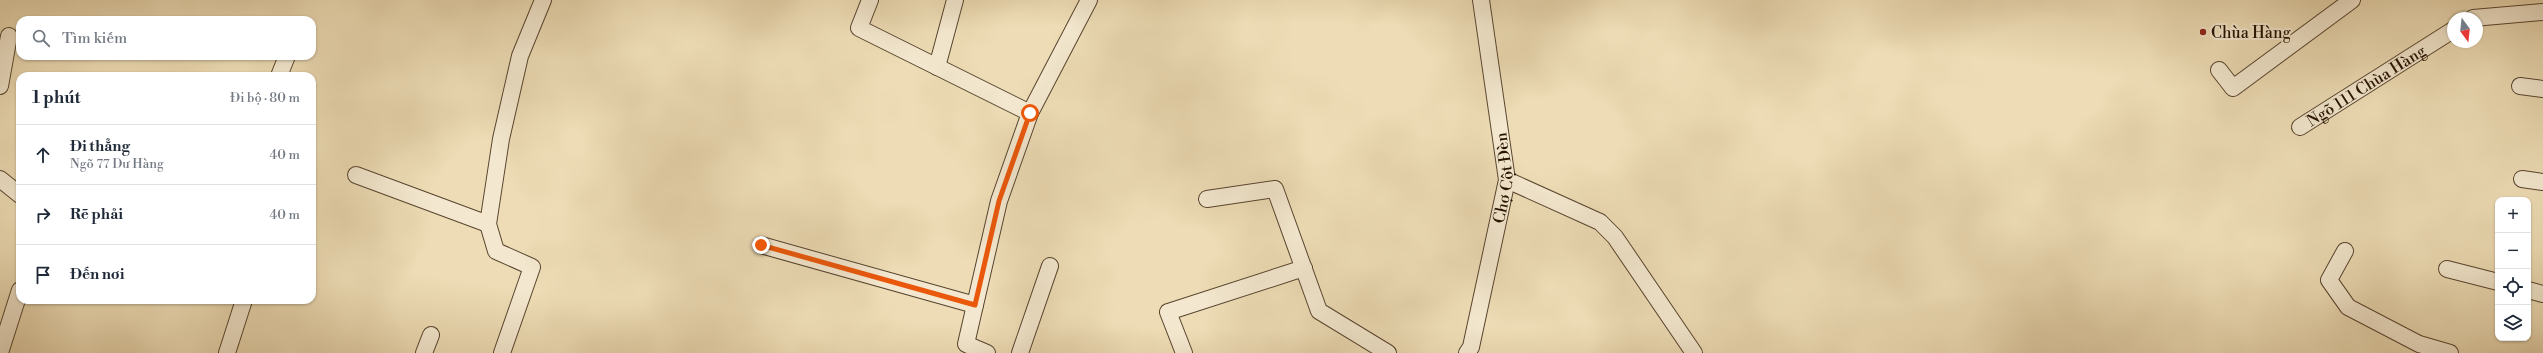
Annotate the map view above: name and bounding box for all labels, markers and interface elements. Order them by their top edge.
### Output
north arrow [2447,12,2483,48]
search box [16,16,316,60]
place label: Chùa Hàng [2211,23,2291,43]
icon: search [30,27,52,49]
marker: Chùa Hàng [2198,27,2208,37]
text: Tìm kiếm [62,29,127,48]
street label: Ngõ 111 Chùa Hàng [2303,40,2430,131]
text: 1 phút [32,87,81,109]
text: Đi bộ · 80 m [230,90,300,106]
route start [1021,104,1039,122]
street label: Chợ Cột Đèn [1489,131,1518,225]
text: Đi thẳng [70,137,130,156]
icon: ahead [32,144,54,166]
text: 40 m [270,147,300,163]
text: Ngõ 77 Dư Hàng [70,156,164,172]
map controls [2495,197,2531,341]
button: + [2495,197,2531,233]
icon: right [32,204,54,226]
text: Rẽ phải [70,205,123,224]
text: 40 m [270,207,300,223]
button: − [2495,233,2531,269]
route end [752,236,770,254]
icon: arrive [32,264,54,286]
text: Đến nơi [70,265,124,284]
button: locate [2495,269,2531,305]
button: layers [2495,305,2531,341]

